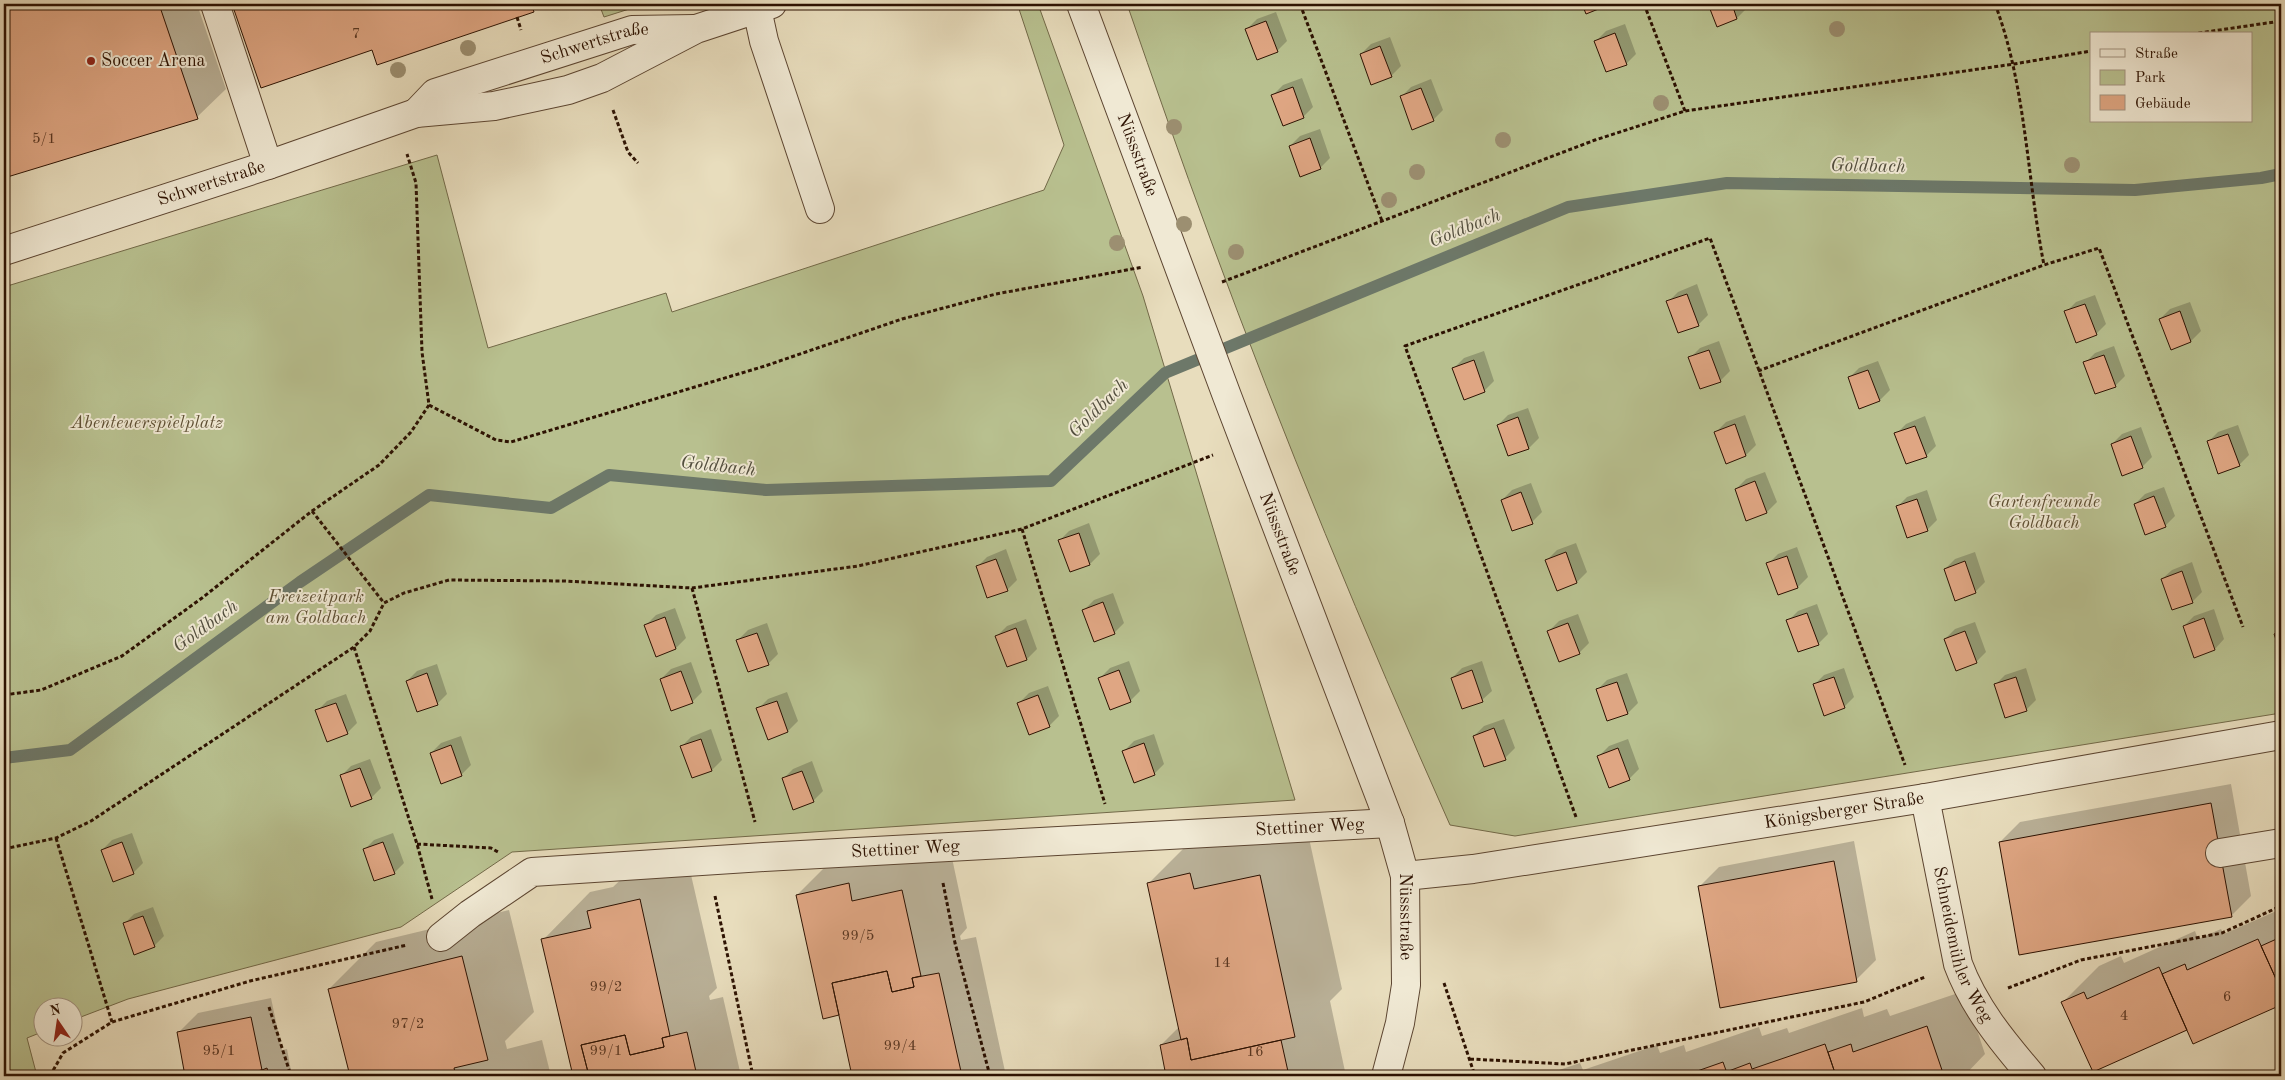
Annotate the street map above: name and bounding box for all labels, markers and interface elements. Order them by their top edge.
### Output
street label: Schwertstraße [538,21,649,68]
house number: 7 [352,27,360,42]
legend [2090,32,2252,122]
text: Straße [2135,47,2178,62]
place label: Soccer Arena [101,52,206,70]
marker: Soccer Arena [85,55,97,67]
text: Park [2135,71,2166,86]
text: Gebäude [2135,97,2191,112]
street label: Nüssstraße [1114,111,1161,199]
house number: 5/1 [32,132,56,147]
water label: Goldbach [1830,157,1906,177]
street label: Schwertstraße [155,158,267,209]
water label: Goldbach [1426,206,1504,252]
water label: Goldbach [1065,376,1133,442]
park label: Abenteuerspielplatz [70,414,223,432]
water label: Goldbach [679,454,757,480]
street label: Nüssstraße [1256,490,1304,578]
park label: Gartenfreunde Goldbach [1988,493,2100,532]
park label: Freizeitpark am Goldbach [266,588,366,627]
water label: Goldbach [170,597,242,657]
street label: Königsberger Straße [1763,789,1925,832]
street label: Stettiner Weg [1255,815,1365,839]
street label: Stettiner Weg [850,837,961,861]
street label: Schneidemühler Weg [1930,865,1996,1026]
street label: Nüssstraße [1396,873,1415,960]
house number: 99/5 [842,929,874,944]
house number: 14 [1213,956,1231,971]
house number: 99/2 [590,980,622,995]
house number: 6 [2223,990,2231,1005]
north arrow [32,998,82,1048]
text: N [49,1002,62,1018]
house number: 4 [2120,1009,2128,1024]
house number: 97/2 [392,1017,424,1032]
house number: 99/4 [884,1039,916,1054]
house number: 95/1 [203,1044,235,1059]
house number: 99/1 [590,1044,622,1059]
house number: 16 [1246,1045,1264,1060]

